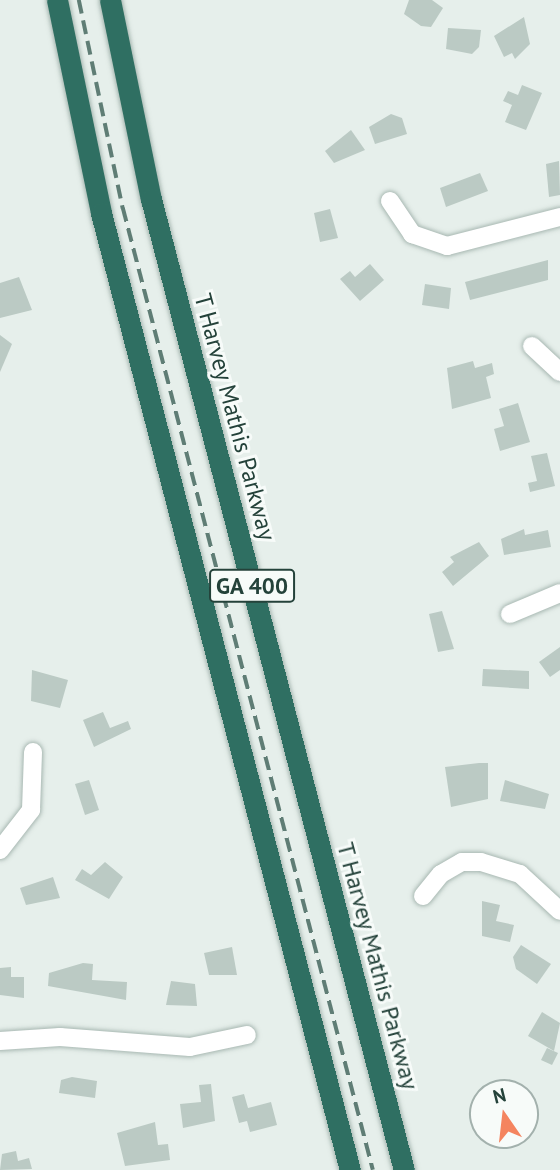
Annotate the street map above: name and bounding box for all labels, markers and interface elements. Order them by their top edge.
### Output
street label: T Harvey Mathis Parkway [188,289,282,545]
road number: GA 400 [208,566,296,606]
street label: T Harvey Mathis Parkway [331,838,425,1094]
north arrow [469,1079,539,1149]
text: N [490,1082,508,1109]

